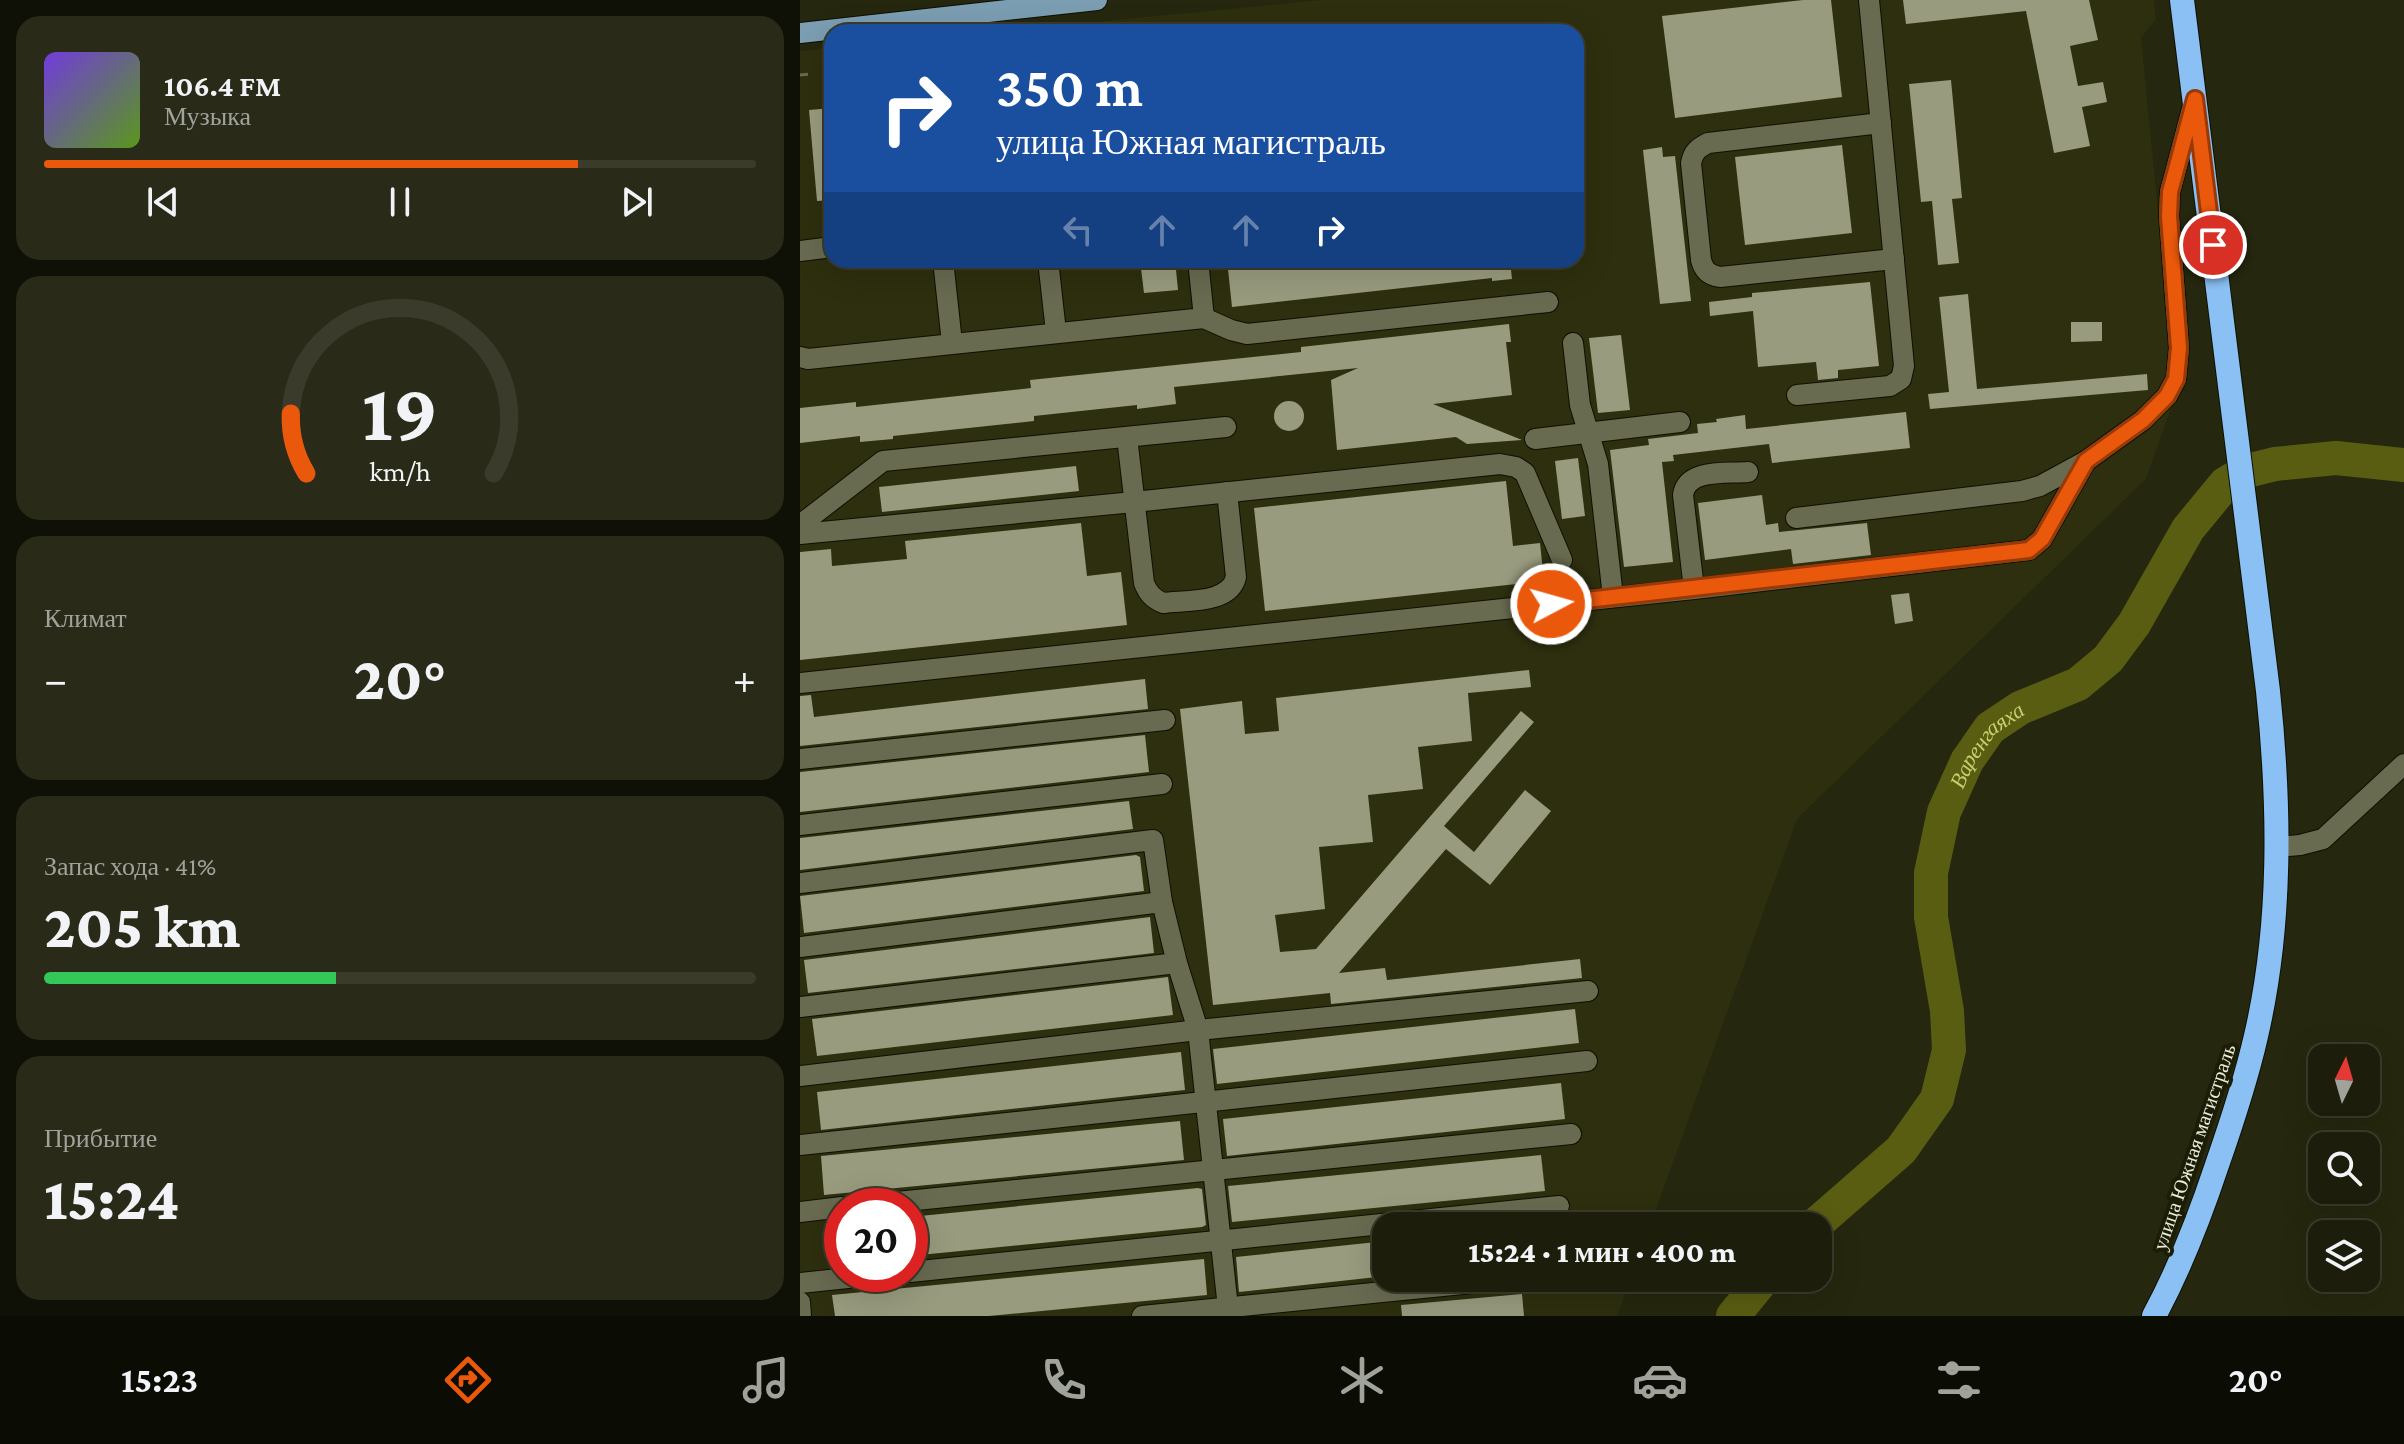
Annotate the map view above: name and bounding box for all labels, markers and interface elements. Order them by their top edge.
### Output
icon: right [864,56,968,160]
text: 350 m [996,56,1143,118]
text: 106.4 FM [164,69,281,102]
text: Музыка [164,102,251,131]
text: улица Южная магистраль [996,122,1386,162]
icon: previous [141,180,185,224]
icon: pause [378,180,422,224]
icon: next [615,180,659,224]
icon: left [1056,208,1100,252]
icon: ahead [1140,208,1184,252]
icon: ahead [1224,208,1268,252]
icon: right [1308,208,1352,252]
pin [2179,211,2247,279]
icon: arrive [2191,223,2235,267]
text: 19 [362,365,438,458]
text: km/h [369,455,431,487]
position arrow [1509,562,1593,646]
text: Климат [44,604,127,633]
text: 20° [353,645,447,712]
text: − [44,655,67,703]
text: + [733,655,756,703]
water label: Варенгаяха [1944,697,2029,792]
text: Запас хода · 41% [44,852,216,881]
text: 205 km [44,893,240,960]
street label: улица Южная магистраль [2148,1041,2241,1253]
north arrow [2308,1044,2380,1116]
map controls [2308,1044,2380,1292]
text: Прибытие [44,1124,157,1153]
button: search [2308,1132,2380,1204]
text: 15:24 [44,1165,180,1232]
speed limit sign: 20 [824,1188,928,1292]
button: layers [2308,1220,2380,1292]
text: 15:24 · 1 мин · 400 m [1468,1235,1736,1268]
icon: directions [440,1352,496,1408]
icon: music [738,1352,794,1408]
icon: phone [1036,1352,1092,1408]
icon: climate [1334,1352,1390,1408]
icon: car [1632,1352,1688,1408]
icon: filters [1931,1352,1987,1408]
text: 15:23 [121,1360,198,1400]
text: 20° [2229,1360,2283,1400]

